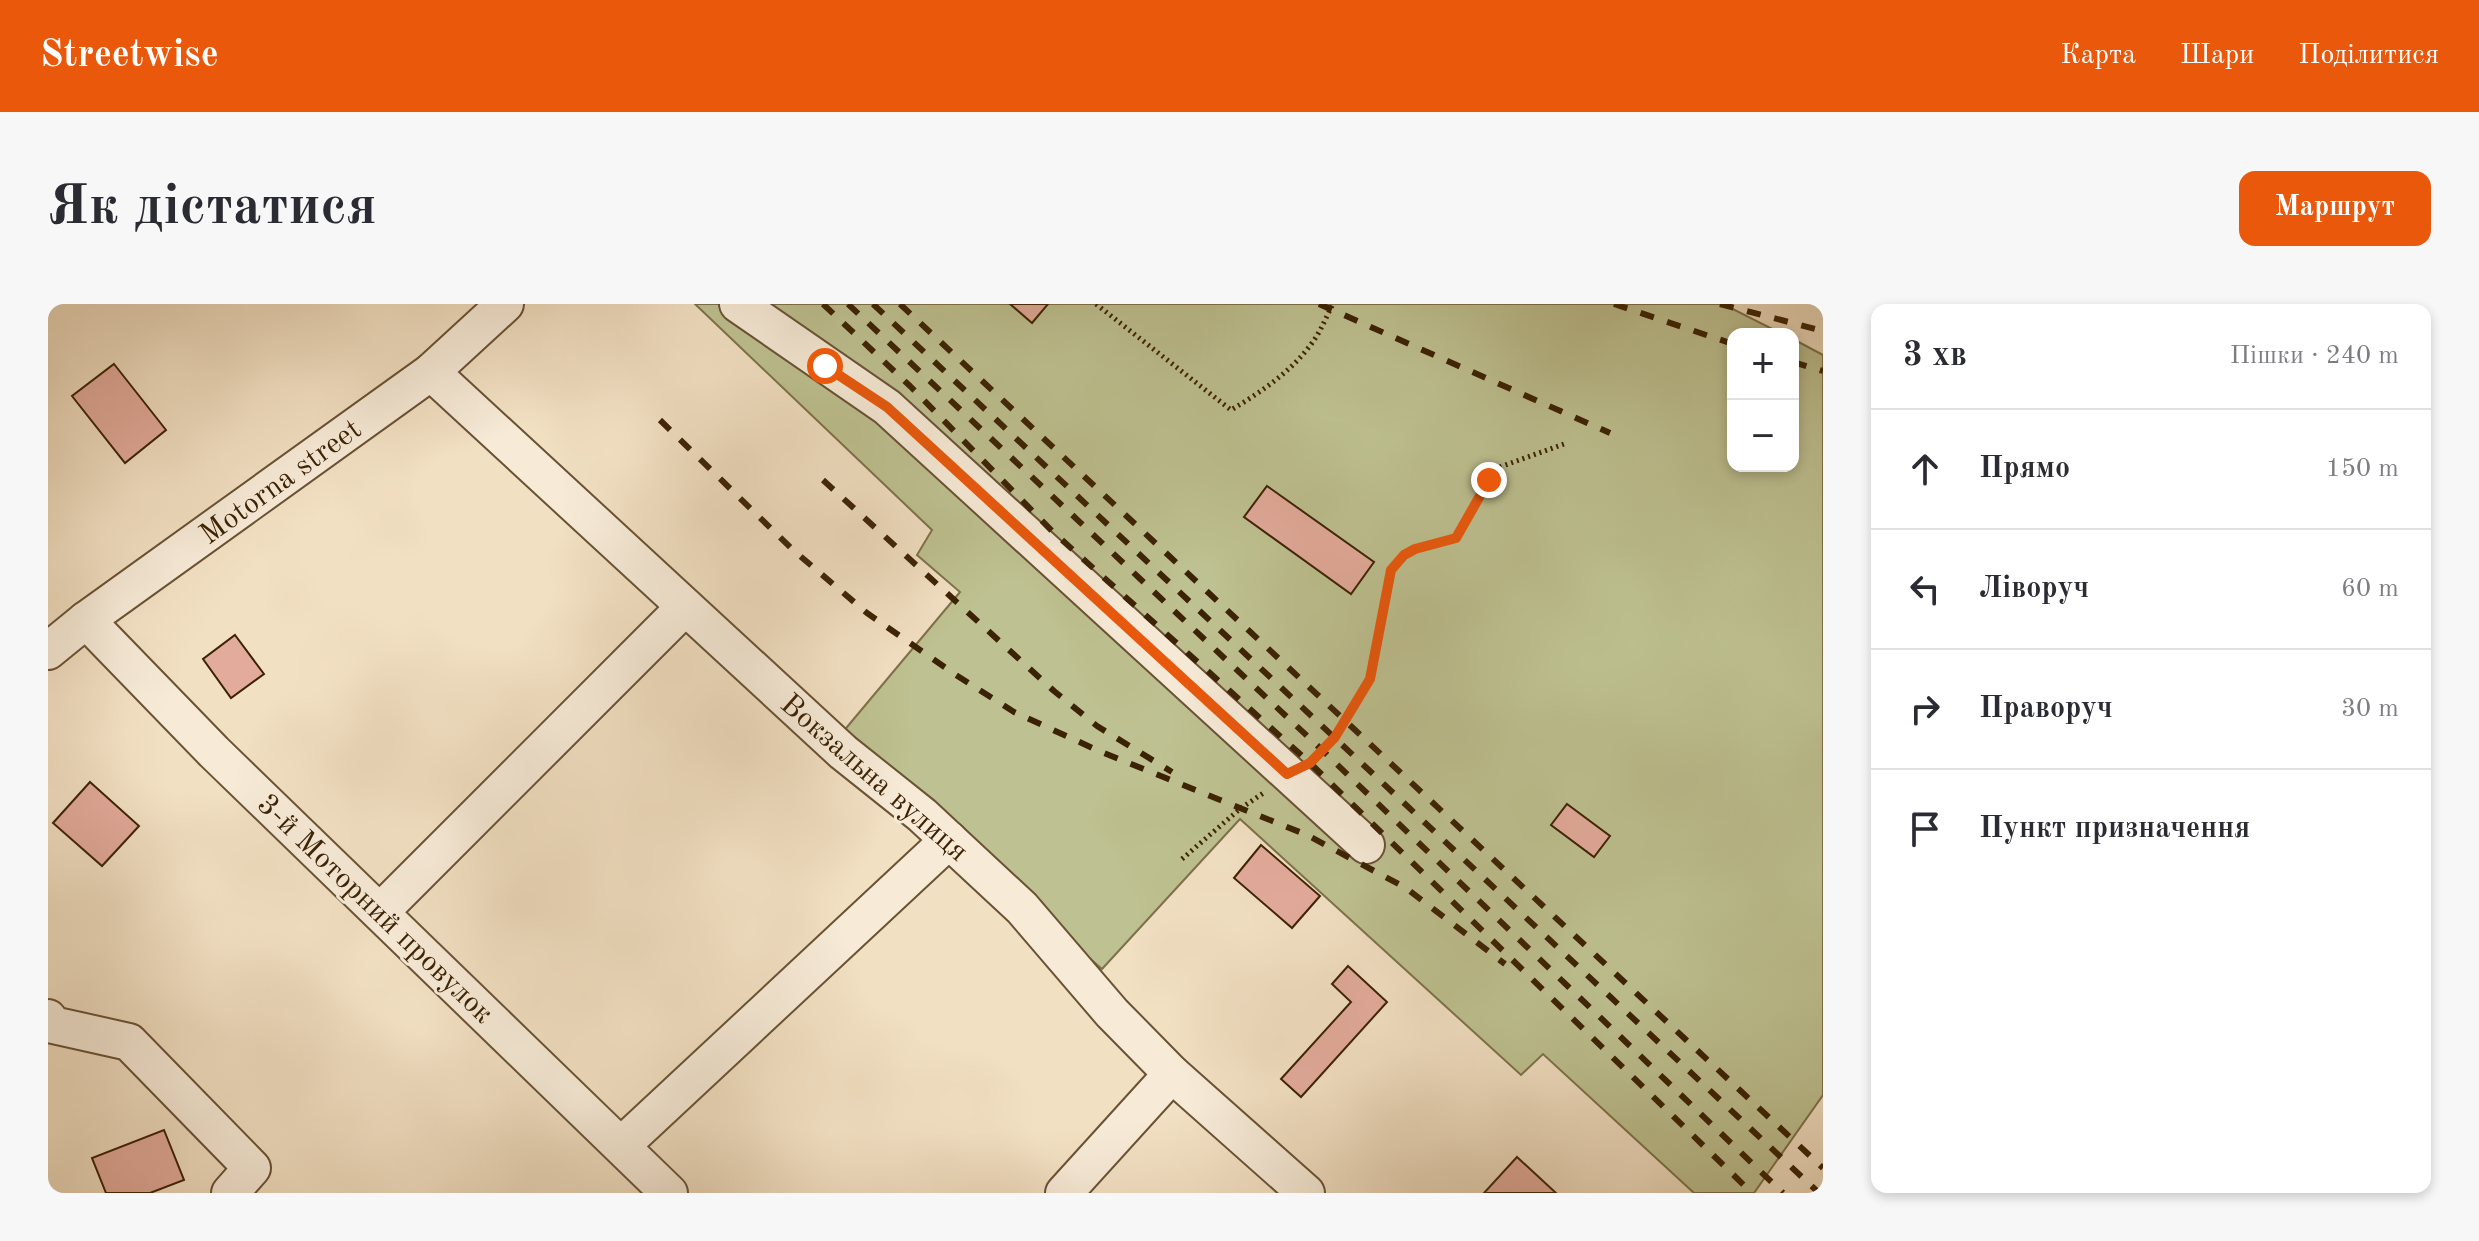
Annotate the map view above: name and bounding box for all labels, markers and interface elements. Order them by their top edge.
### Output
text: Streetwise [40,37,219,75]
text: Карта [2060,42,2136,70]
text: Шари [2180,42,2254,70]
text: Поділитися [2298,42,2439,70]
button: Маршрут [2239,171,2431,246]
text: Як дістатися [48,180,377,236]
map controls [1727,328,1799,472]
button: + [1727,328,1799,400]
text: 3 хв [1903,339,1967,373]
text: Пішки · 240 m [2230,343,2399,369]
route start [807,348,843,384]
button: − [1727,400,1799,472]
street label: Motorna street [195,414,367,551]
icon: ahead [1903,447,1947,491]
text: Прямо [1979,454,2070,484]
text: 150 m [2326,456,2399,482]
route end [1471,462,1507,498]
icon: left [1903,567,1947,611]
text: Ліворуч [1979,574,2089,604]
text: 60 m [2341,576,2399,602]
icon: right [1903,687,1947,731]
street label: Вокзальна вулиця [774,689,973,868]
text: Праворуч [1979,694,2113,724]
text: 30 m [2341,696,2399,722]
street label: 3-й Моторний провулок [251,789,498,1030]
icon: arrive [1903,807,1947,851]
text: Пункт призначення [1979,814,2250,844]

